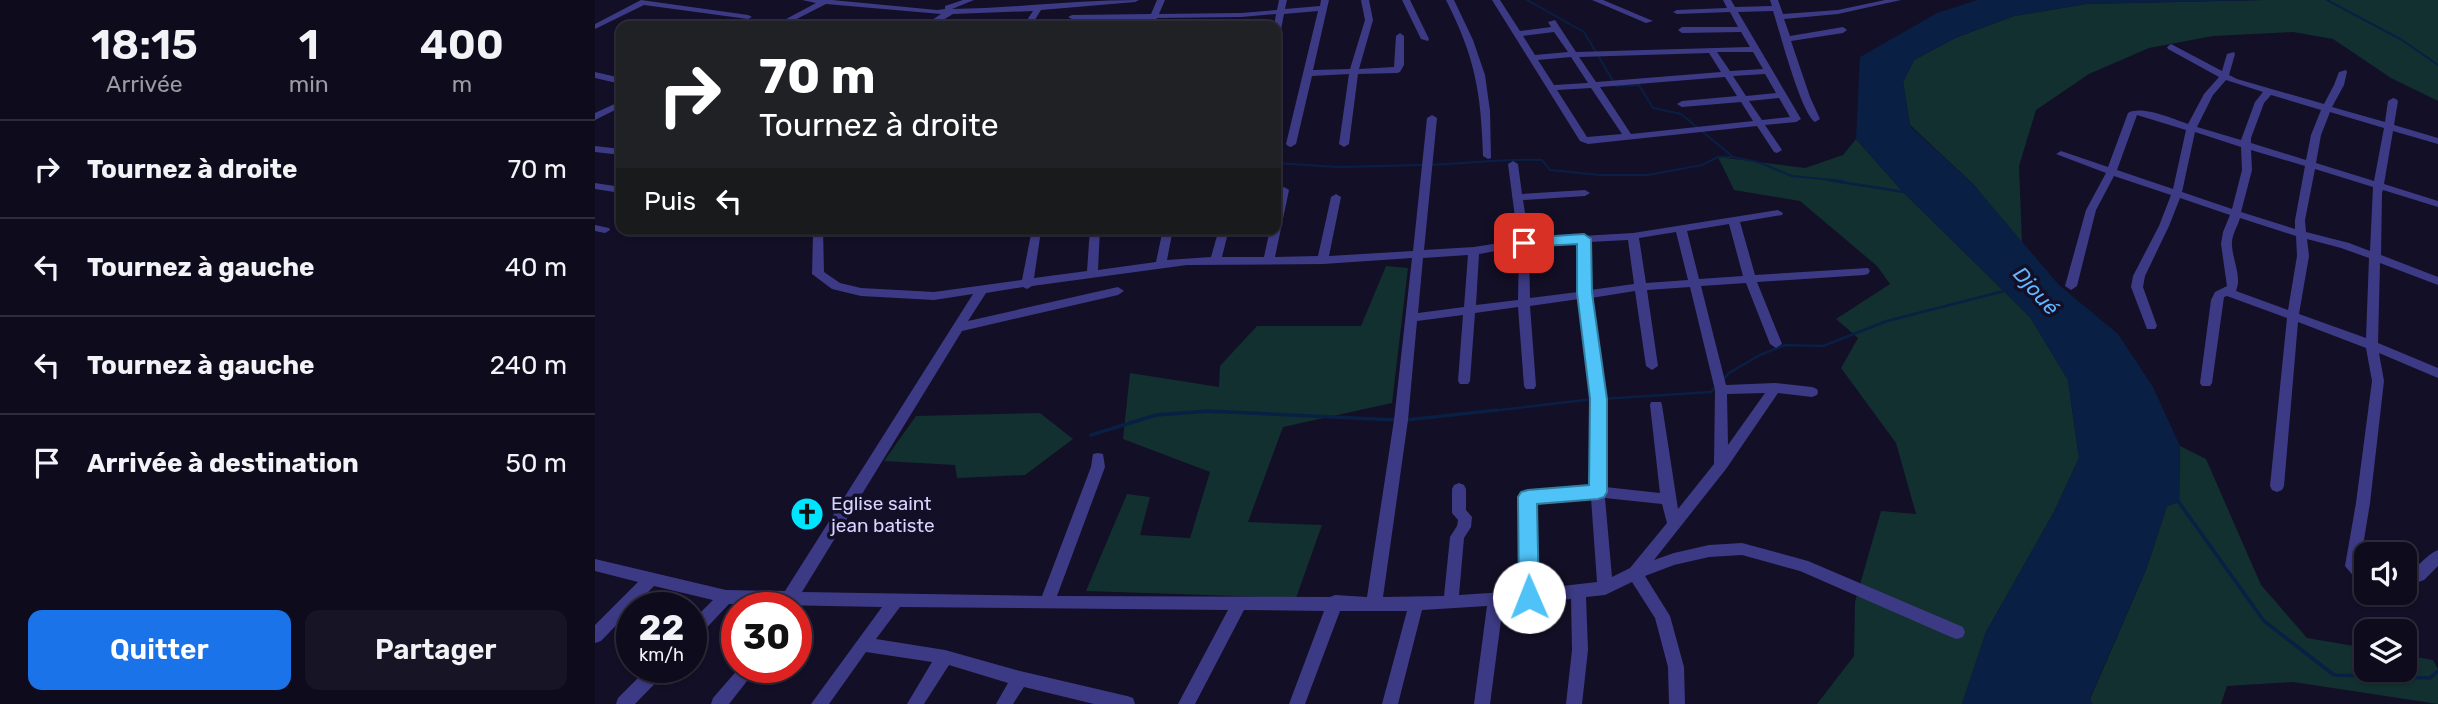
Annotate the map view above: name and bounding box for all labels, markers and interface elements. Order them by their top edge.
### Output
text: 18:15 [91,20,198,70]
text: 1 [299,20,319,70]
text: 400 [420,20,504,70]
text: 70 m [759,47,876,105]
icon: right [644,49,735,140]
text: Arrivée [106,70,183,98]
text: min [289,70,329,98]
text: m [452,70,472,98]
text: Tournez à droite [759,106,999,144]
icon: right [28,150,66,188]
text: Tournez à droite [87,154,297,185]
text: 70 m [508,154,567,185]
icon: left [710,182,748,220]
text: Puis [644,186,696,217]
pin [1494,213,1554,273]
icon: arrive [1505,224,1543,262]
icon: left [28,248,66,286]
text: Tournez à gauche [87,252,315,283]
text: 40 m [505,252,567,283]
water label: Djoué [2008,261,2065,320]
icon: left [28,346,66,384]
text: Tournez à gauche [87,350,315,381]
text: 240 m [490,350,567,381]
icon: arrive [28,444,66,482]
text: Arrivée à destination [87,448,359,479]
text: 50 m [506,448,567,479]
place label: Eglise saint jean batiste [830,492,935,537]
church icon: Eglise saint jean batiste [788,495,826,533]
map controls [2354,542,2417,682]
button: sound [2354,542,2417,605]
position arrow [1492,560,1566,634]
speed limit sign: 30 [721,592,812,683]
text: 22 [639,607,684,649]
button: Quitter [28,610,291,690]
button: Partager [305,610,567,690]
button: layers [2354,619,2417,682]
text: km/h [639,644,684,666]

